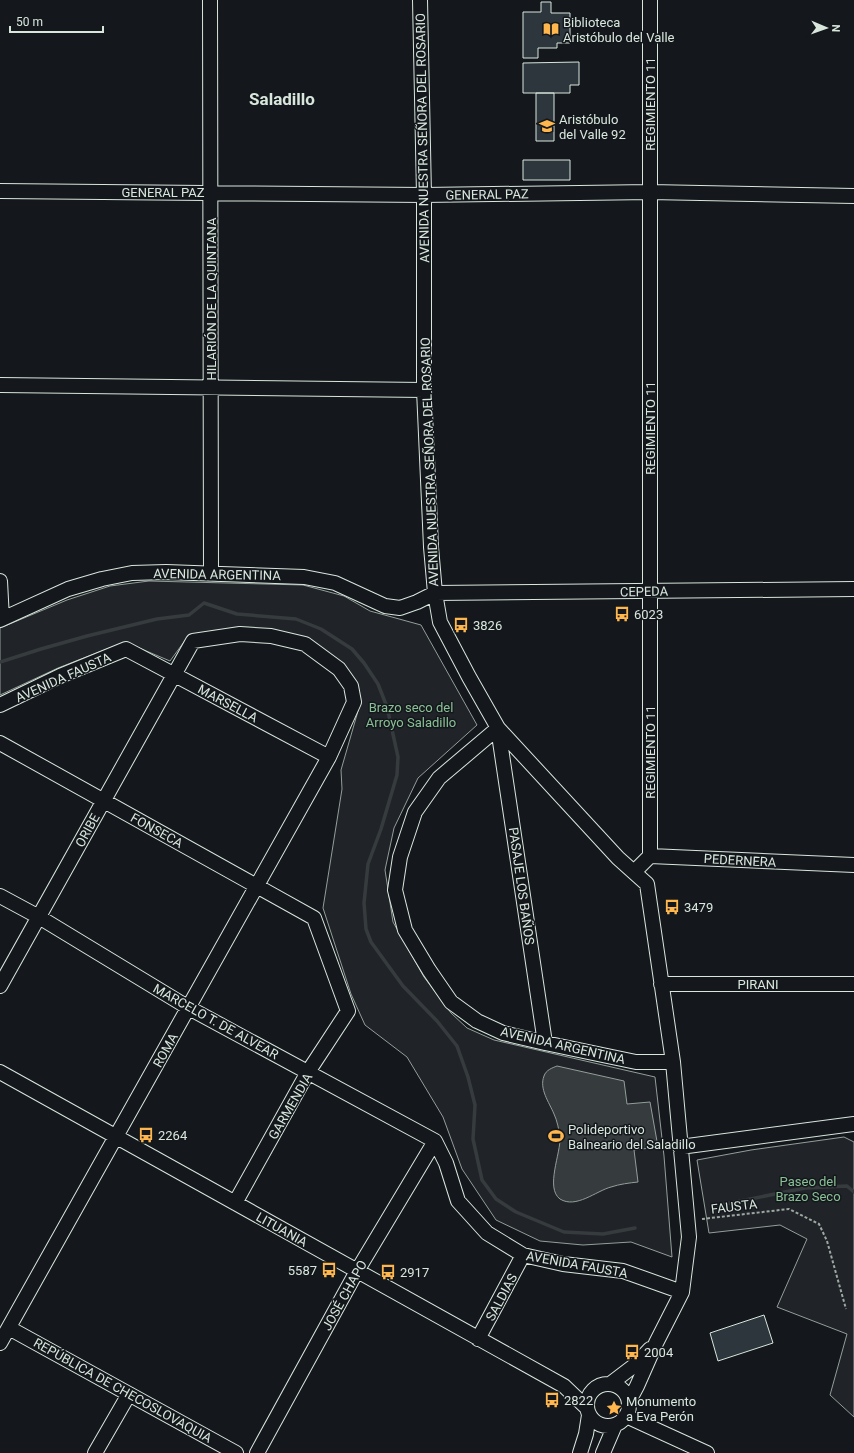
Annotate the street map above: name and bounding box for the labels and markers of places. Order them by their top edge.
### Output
place label: Biblioteca Aristóbulo del Valle [563,15,675,45]
library icon: Biblioteca Aristóbulo del Valle [542,20,560,38]
place label: Aristóbulo del Valle 92 [559,112,626,142]
school or university icon: Aristóbulo del Valle 92 [538,117,556,135]
bus stop icon: 6023 [613,605,631,623]
place label: 6023 [634,607,663,622]
bus stop icon: 3826 [452,616,470,634]
place label: 3826 [473,618,502,633]
bus stop icon: 3479 [663,898,681,916]
place label: 3479 [684,900,713,915]
place label: Polideportivo Balneario del Saladillo [568,1122,696,1152]
bus stop icon: 2264 [137,1126,155,1144]
sports icon: Polideportivo Balneario del Saladillo [547,1127,565,1145]
place label: 2264 [158,1128,188,1143]
bus stop icon: 5587 [320,1261,338,1279]
place label: 5587 [288,1263,317,1278]
bus stop icon: 2917 [379,1263,397,1281]
place label: 2917 [400,1265,429,1280]
bus stop icon: 2004 [623,1343,641,1361]
place label: 2004 [644,1345,674,1360]
bus stop icon: 2822 [543,1391,561,1409]
place label: 2822 [564,1393,593,1408]
place label: Monumento a Eva Perón [626,1394,696,1424]
place icon: Monumento a Eva Perón [605,1399,623,1417]

